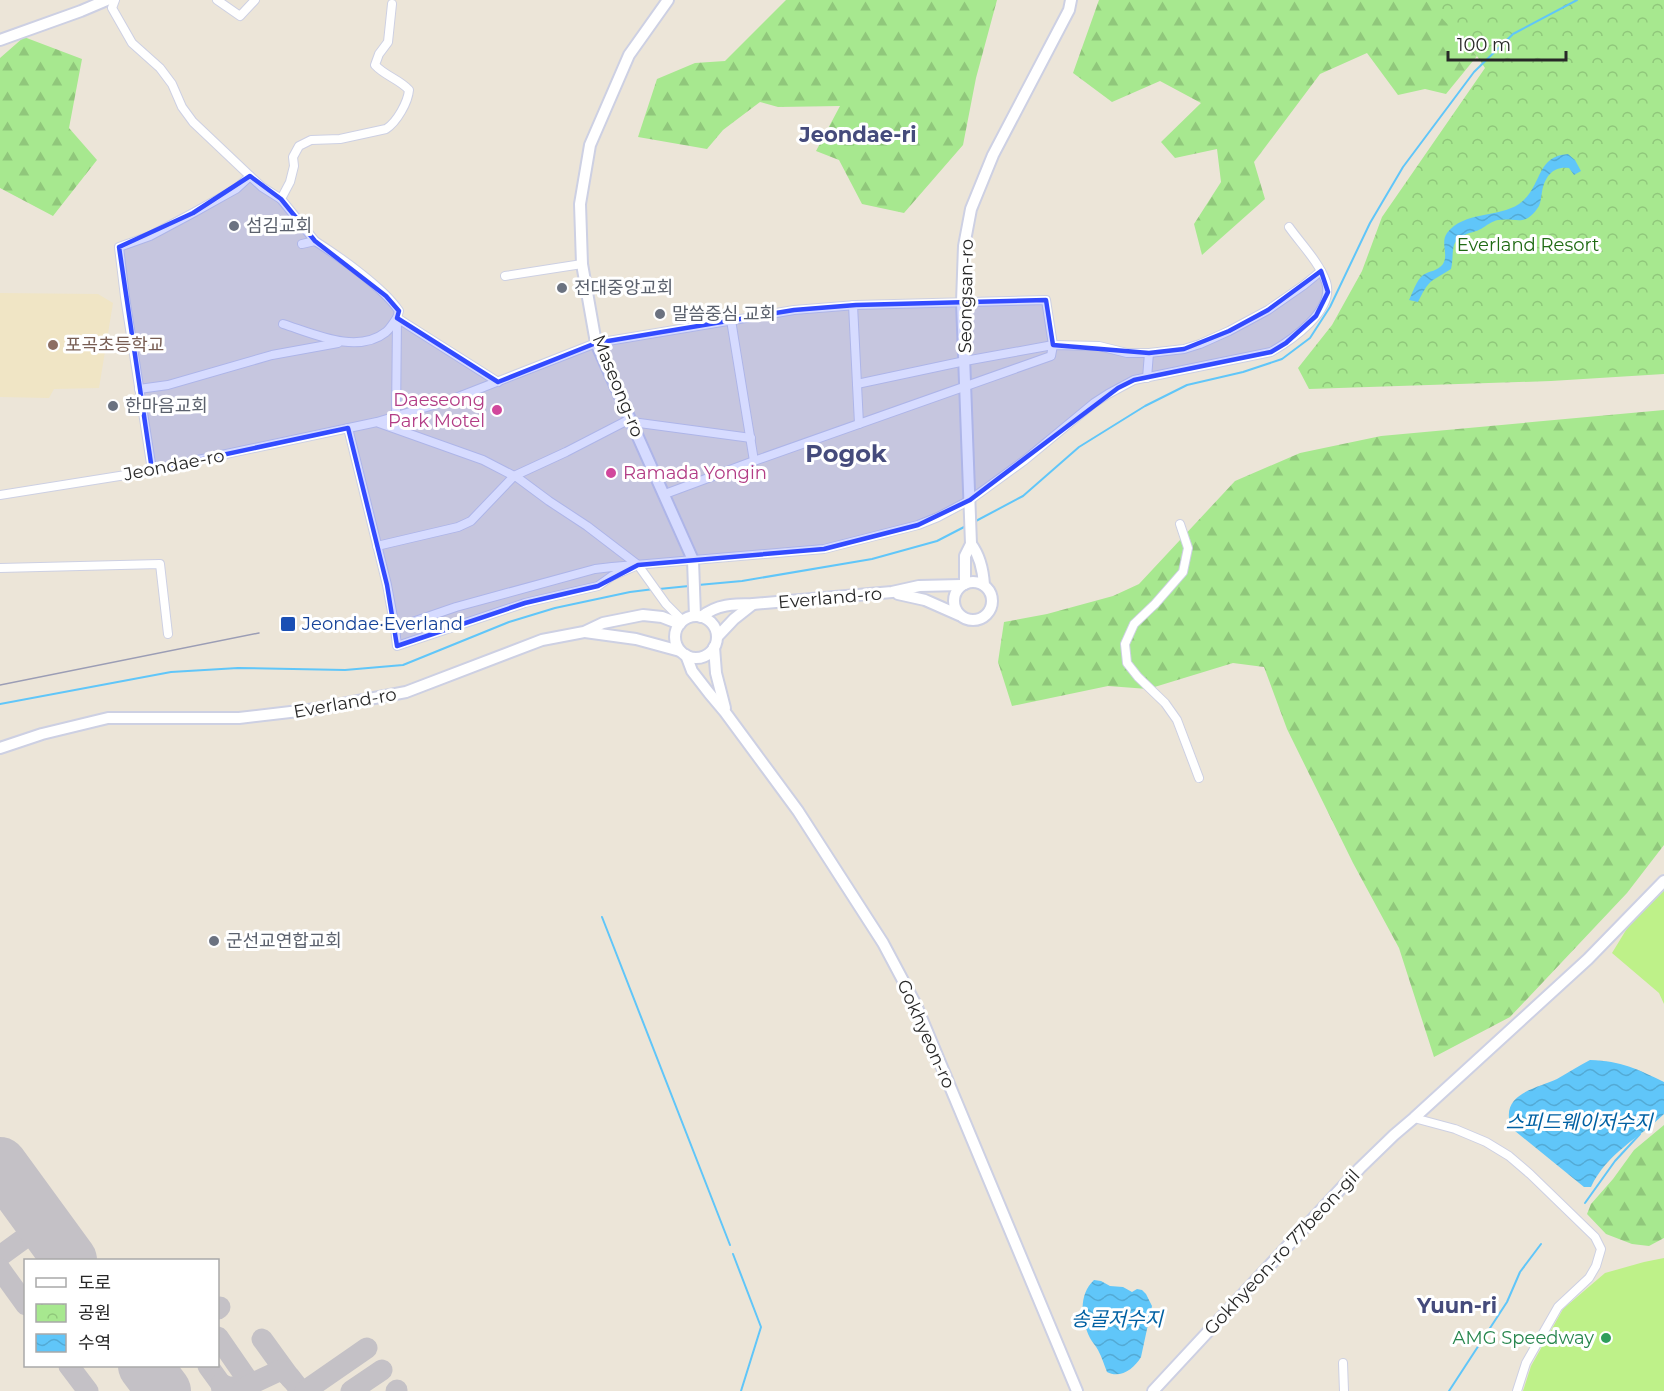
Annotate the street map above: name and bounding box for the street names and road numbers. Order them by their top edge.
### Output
street label: Seongsan-ro [954,239,978,353]
street label: Maseong-ro [587,332,649,440]
street label: Jeondae-ro [121,444,226,486]
street label: Everland-ro [777,582,883,614]
street label: Everland-ro [292,683,398,723]
street label: Gokhyeon-ro [892,976,960,1092]
street label: Gokhyeon-ro 77beon-gil [1200,1165,1364,1339]

